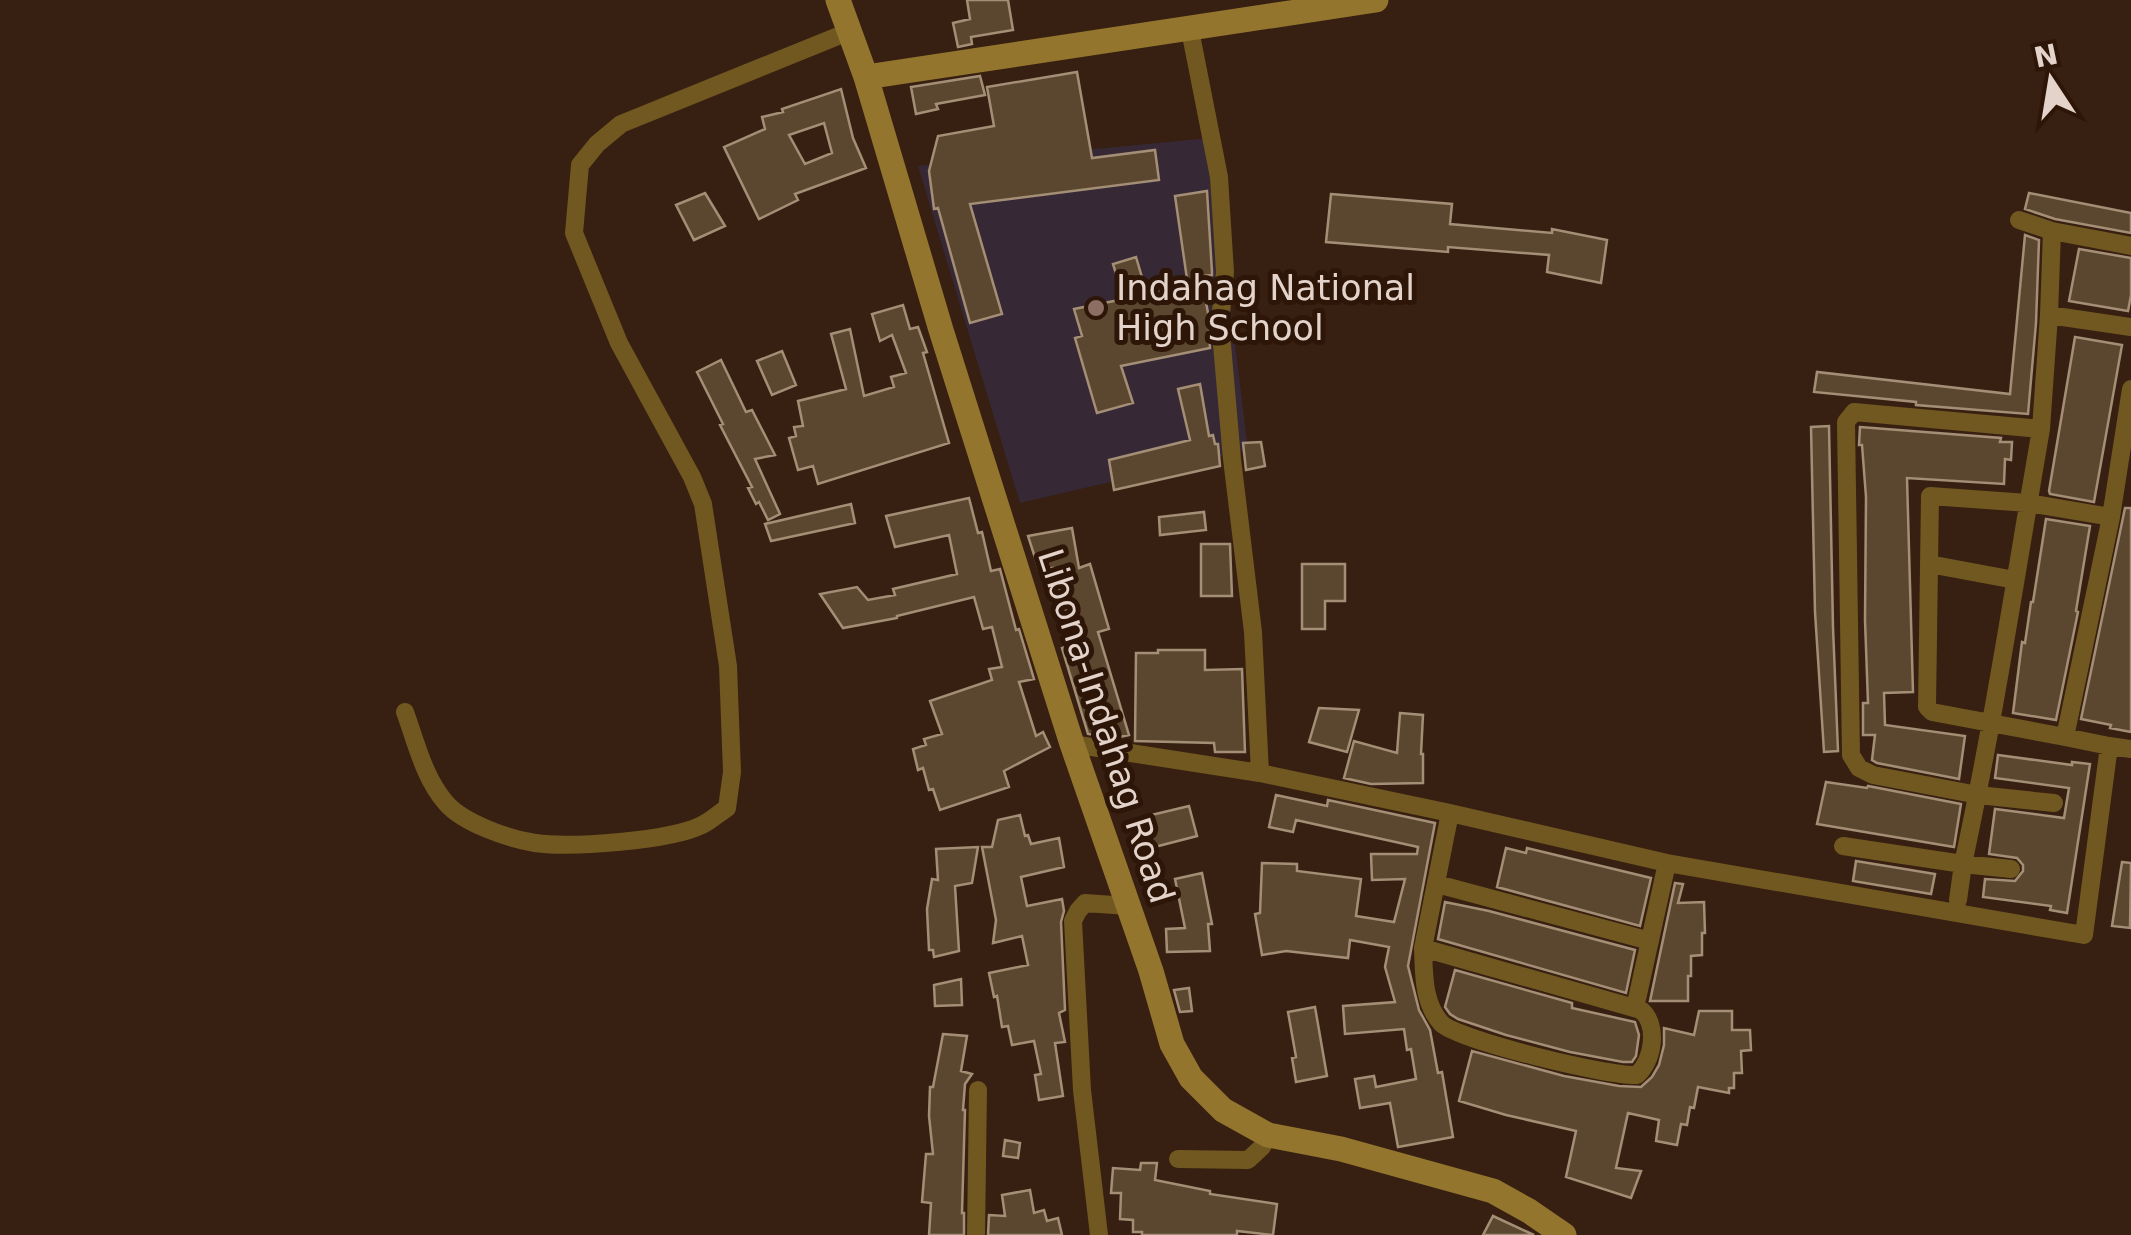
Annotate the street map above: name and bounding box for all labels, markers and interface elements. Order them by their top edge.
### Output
north arrow [2001,30,2101,130]
text: N [2031,37,2061,75]
place label: Indahag National High School [1116,268,1415,348]
marker: Indahag National High School [1085,297,1107,319]
street label: Libona-Indahag Road [1030,544,1182,908]

